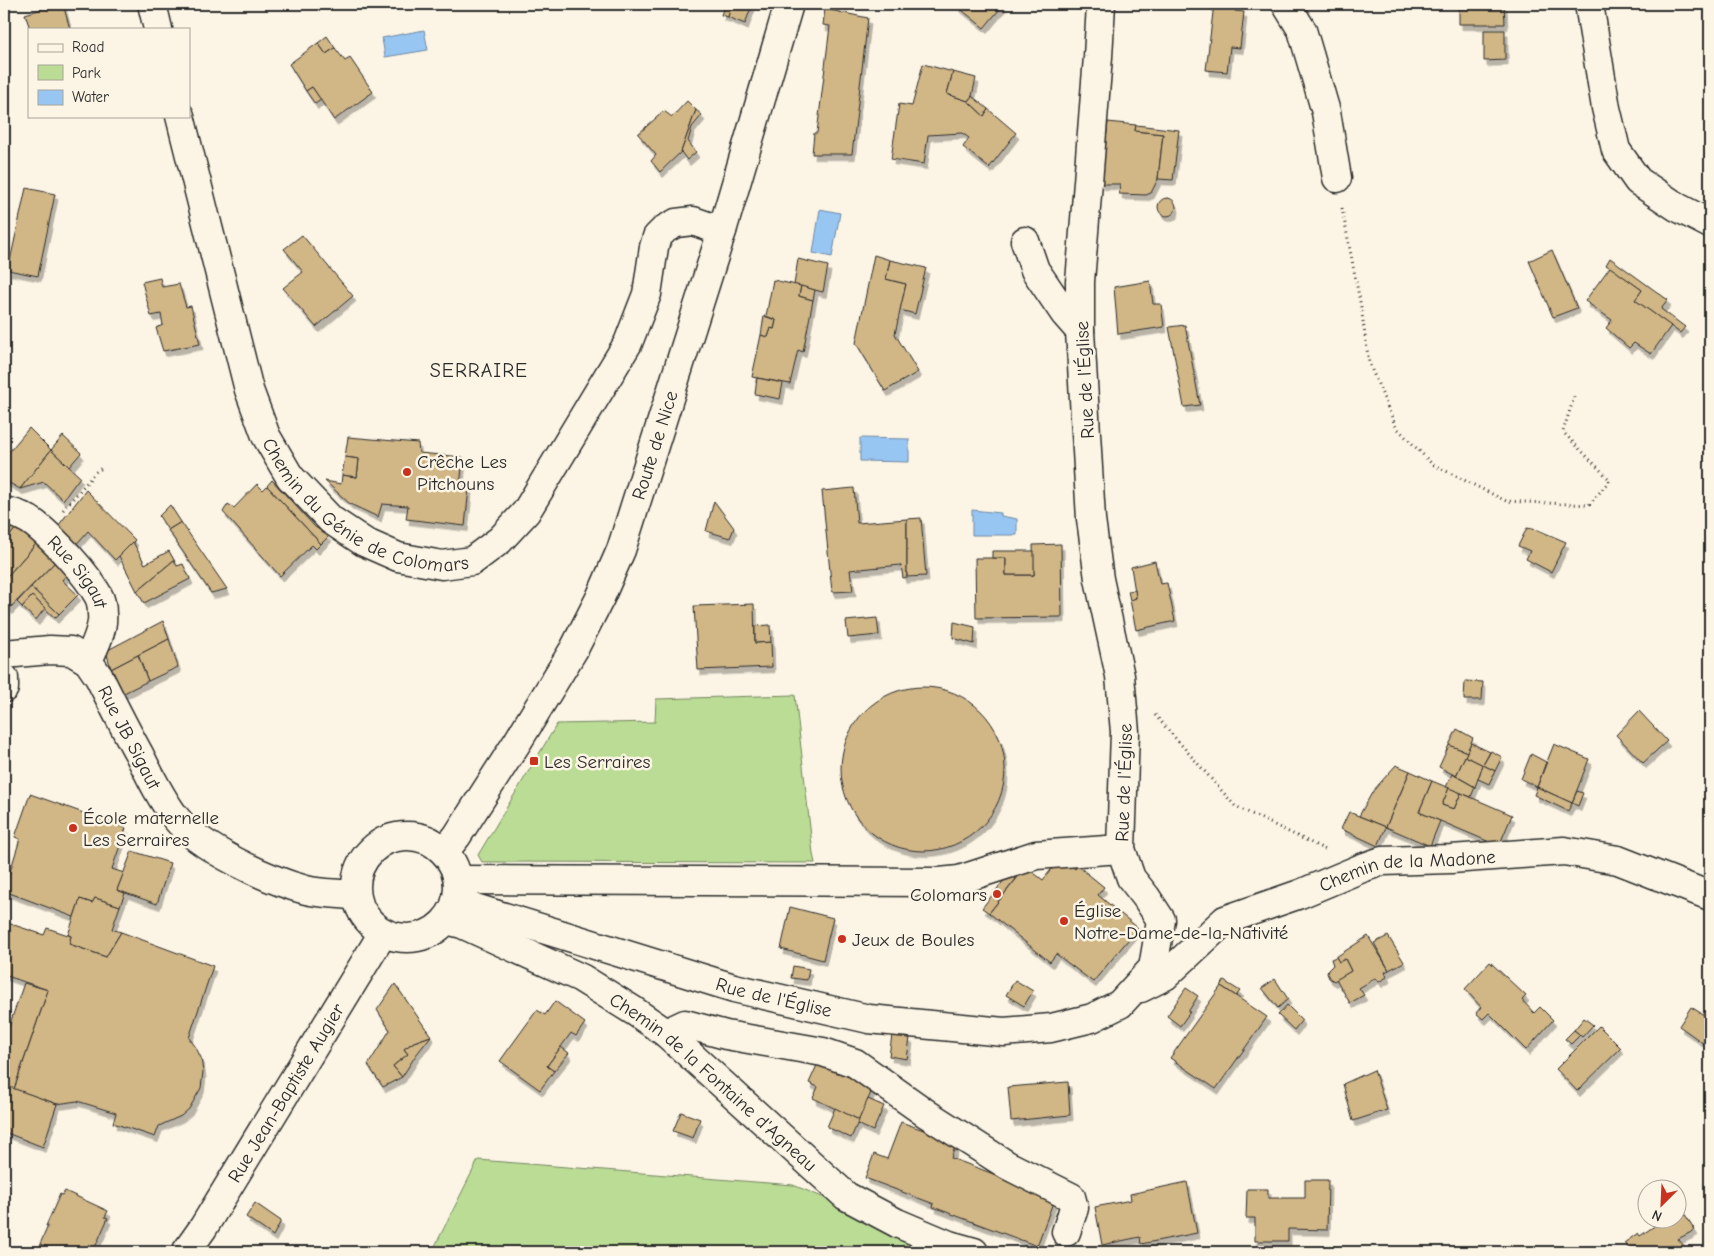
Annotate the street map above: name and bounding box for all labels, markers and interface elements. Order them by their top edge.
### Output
legend [28,28,190,118]
text: Road [72,38,104,56]
text: Park [72,64,101,82]
text: Water [72,88,109,106]
street label: Rue de l'Église [1071,320,1099,439]
district label: SERRAIRE [430,359,528,382]
street label: Route de Nice [628,388,683,503]
street label: Chemin du Génie de Colomars [258,434,470,577]
place label: Crêche Les Pitchouns [417,451,507,495]
marker: Crêche Les Pitchouns [401,466,413,478]
street label: Rue Sigaut [43,531,112,610]
street label: Rue JB Sigaut [93,682,165,794]
street label: Rue de l'Église [1111,723,1137,842]
place label: Les Serraires [544,751,650,773]
marker: Les Serraires [528,755,540,767]
place label: École maternelle Les Serraires [83,807,219,851]
marker: École maternelle Les Serraires [67,822,79,834]
street label: Chemin de la Madone [1316,846,1496,897]
place label: Colomars [910,884,987,906]
marker: Colomars [991,888,1003,900]
place label: Église Notre-Dame-de-la-Nativité [1074,900,1288,944]
marker: Église Notre-Dame-de-la-Nativité [1058,915,1070,927]
place label: Jeux de Boules [852,929,974,951]
marker: Jeux de Boules [836,933,848,945]
street label: Rue de l'Église [713,973,834,1022]
street label: Chemin de la Fontaine d'Agneau [605,989,821,1176]
street label: Rue Jean-Baptiste Augier [224,999,350,1187]
north arrow [1636,1178,1686,1228]
text: N [1649,1206,1665,1225]

